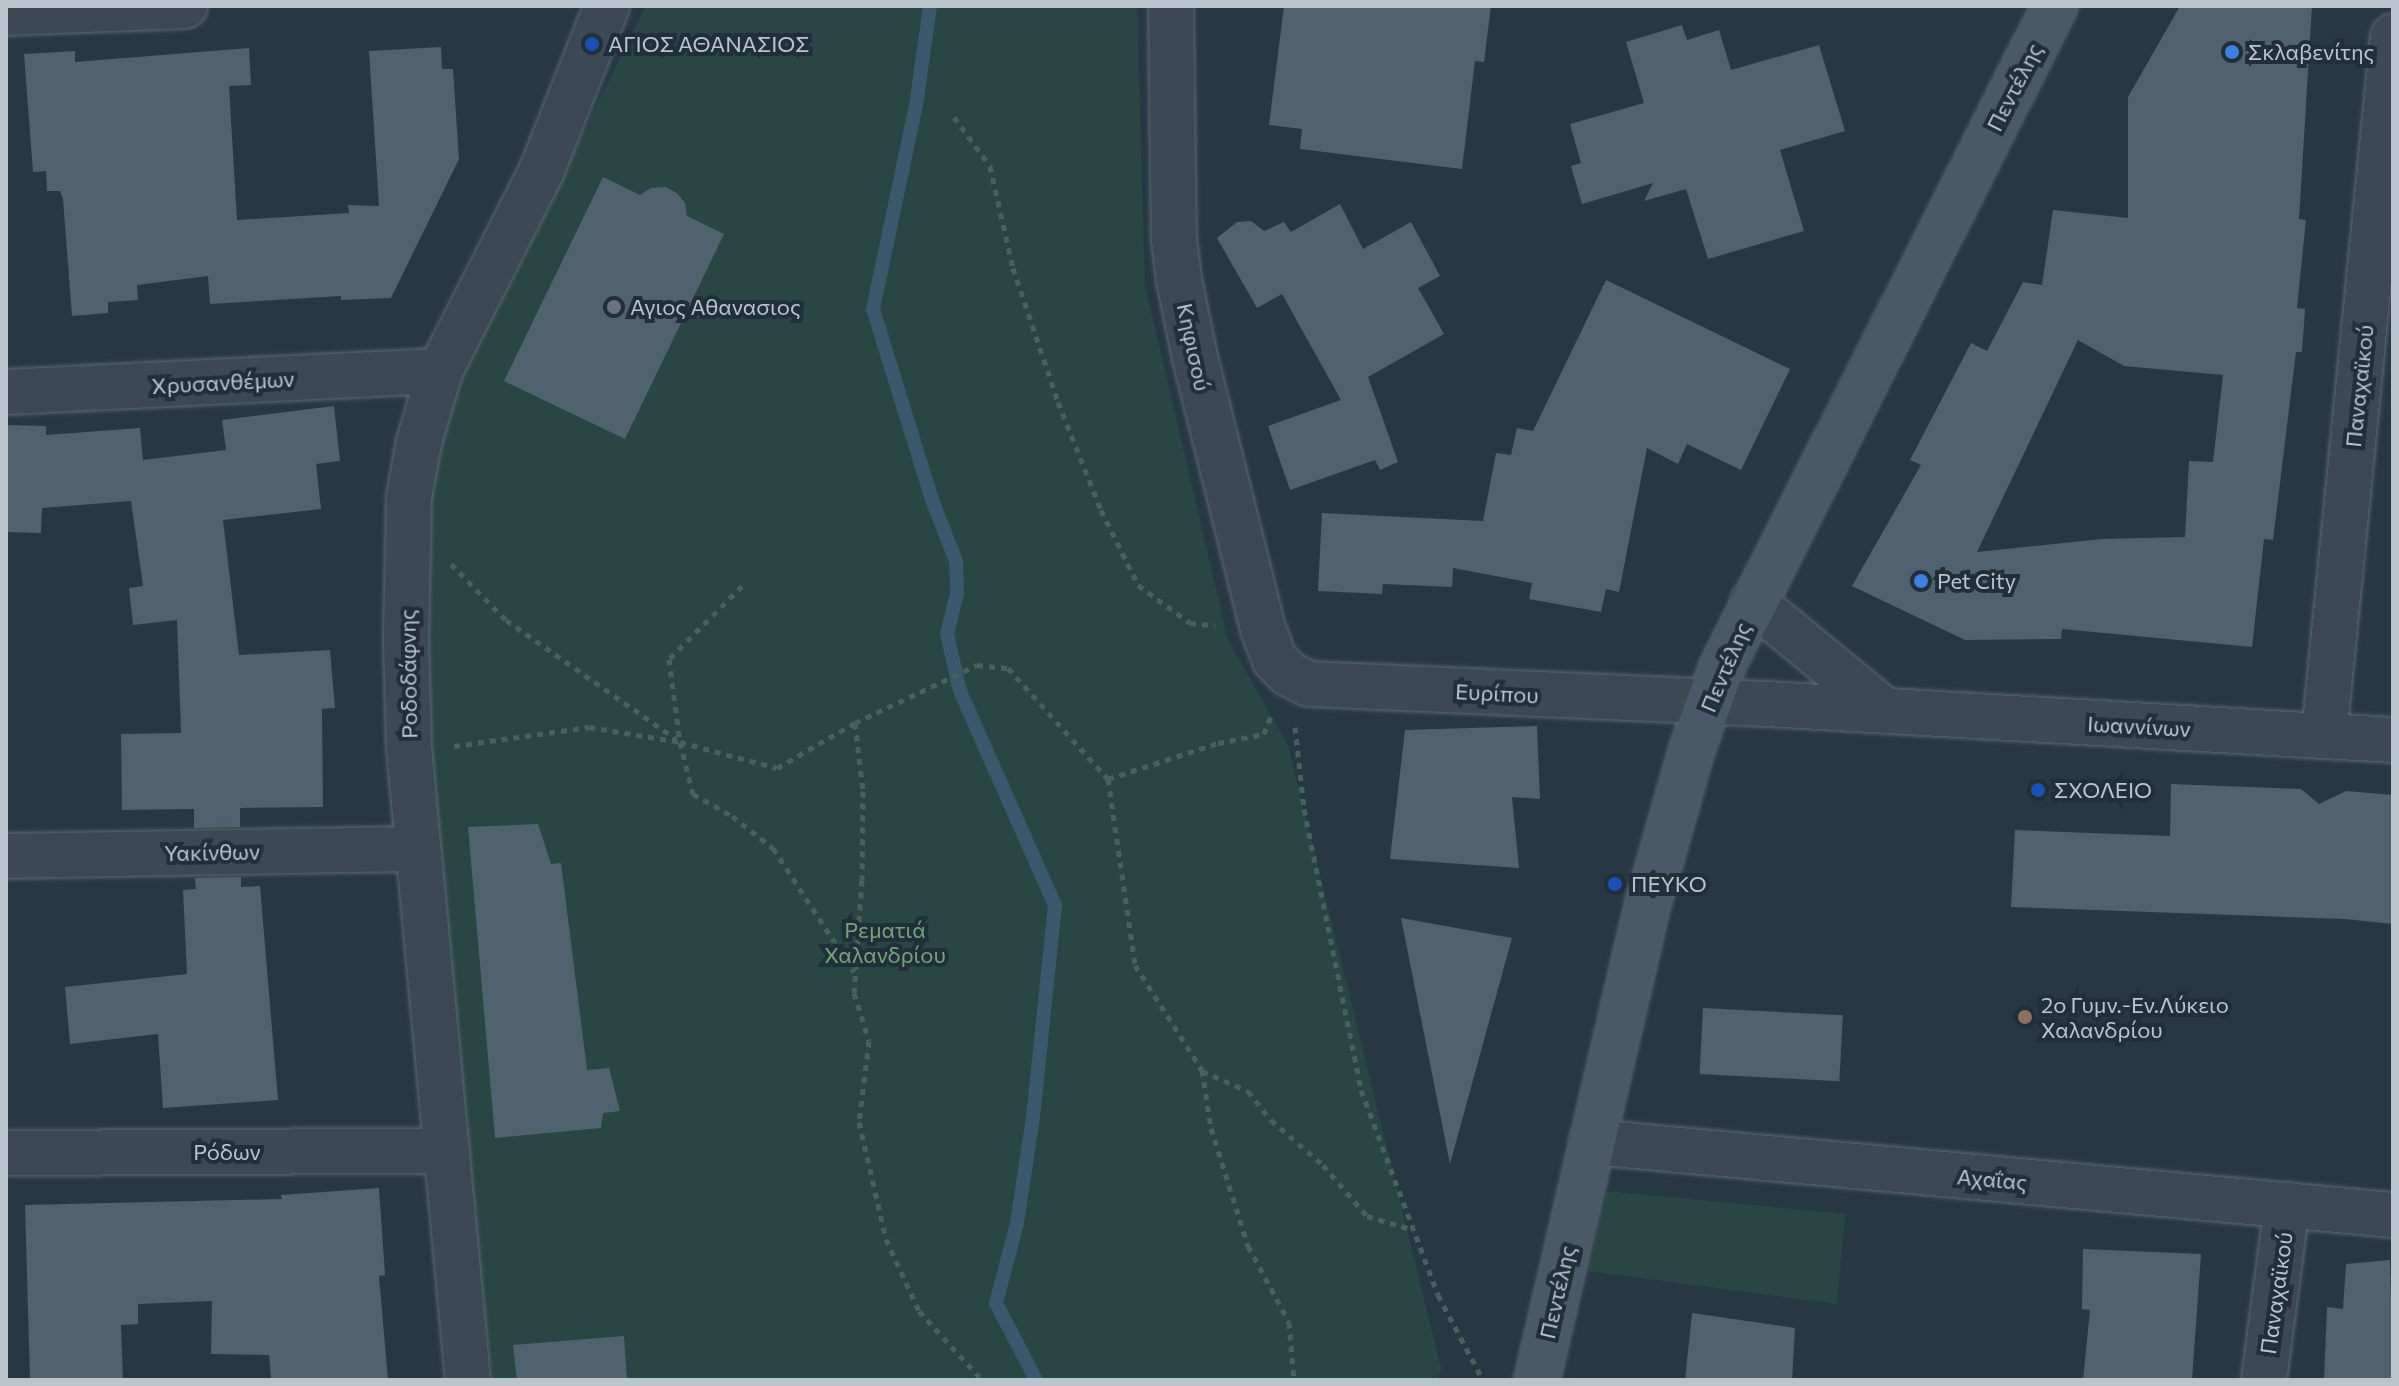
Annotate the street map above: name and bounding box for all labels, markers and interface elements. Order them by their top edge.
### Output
place label: ΑΓΙΟΣ ΑΘΑΝΑΣΙΟΣ [608,31,809,57]
marker: ΑΓΙΟΣ ΑΘΑΝΑΣΙΟΣ [583,35,601,53]
street label: Πεντέλης [1981,39,2047,135]
place label: Σκλαβενίτης [2248,39,2374,65]
marker: Σκλαβενίτης [2223,43,2241,61]
place label: Αγιος Αθανασιος [630,294,801,320]
marker: Αγιος Αθανασιος [605,298,623,316]
street label: Κηφισού [1172,301,1216,393]
street label: Παναχαϊκού [2339,323,2379,449]
street label: Χρυσανθέμων [151,365,295,399]
place label: Pet City [1937,568,2016,594]
marker: Pet City [1912,572,1930,590]
street label: Ροδοδάφνης [394,609,422,739]
street label: Πεντέλης [1694,618,1756,716]
street label: Ευρίπου [1455,678,1539,708]
street label: Ιωαννίνων [2087,710,2191,742]
place label: ΣΧΟΛΕΙΟ [2054,777,2152,803]
marker: ΣΧΟΛΕΙΟ [2029,781,2047,799]
street label: Υακίνθων [164,838,260,866]
place label: ΠΕΥΚΟ [1631,871,1707,897]
marker: ΠΕΥΚΟ [1606,875,1624,893]
park label: Ρεματιά Χαλανδρίου [824,916,946,968]
place label: 2ο Γυμν.-Εν.Λύκειο Χαλανδρίου [2041,991,2229,1042]
marker: 2ο Γυμν.-Εν.Λύκειο Χαλανδρίου [2016,1008,2034,1026]
street label: Ρόδων [193,1139,261,1165]
street label: Αχαΐας [1956,1163,2028,1195]
street label: Παναχαϊκού [2254,1230,2298,1356]
street label: Πεντέλης [1533,1243,1581,1341]

